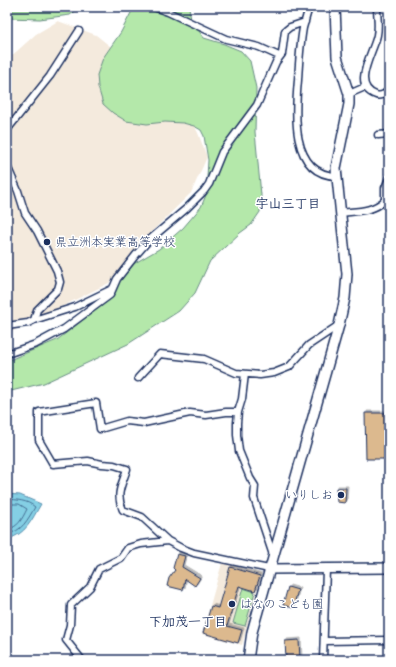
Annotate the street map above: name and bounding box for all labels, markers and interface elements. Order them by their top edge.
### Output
district label: 宇山三丁目 [255,195,321,213]
place label: 県立洲本実業高等学校 [55,234,175,251]
marker: 県立洲本実業高等学校 [42,237,52,247]
place label: いりしお [285,487,333,504]
marker: いりしお [336,490,346,500]
place label: はなのこども園 [240,596,324,613]
marker: はなのこども園 [227,599,237,609]
district label: 下加茂一丁目 [149,613,227,631]

